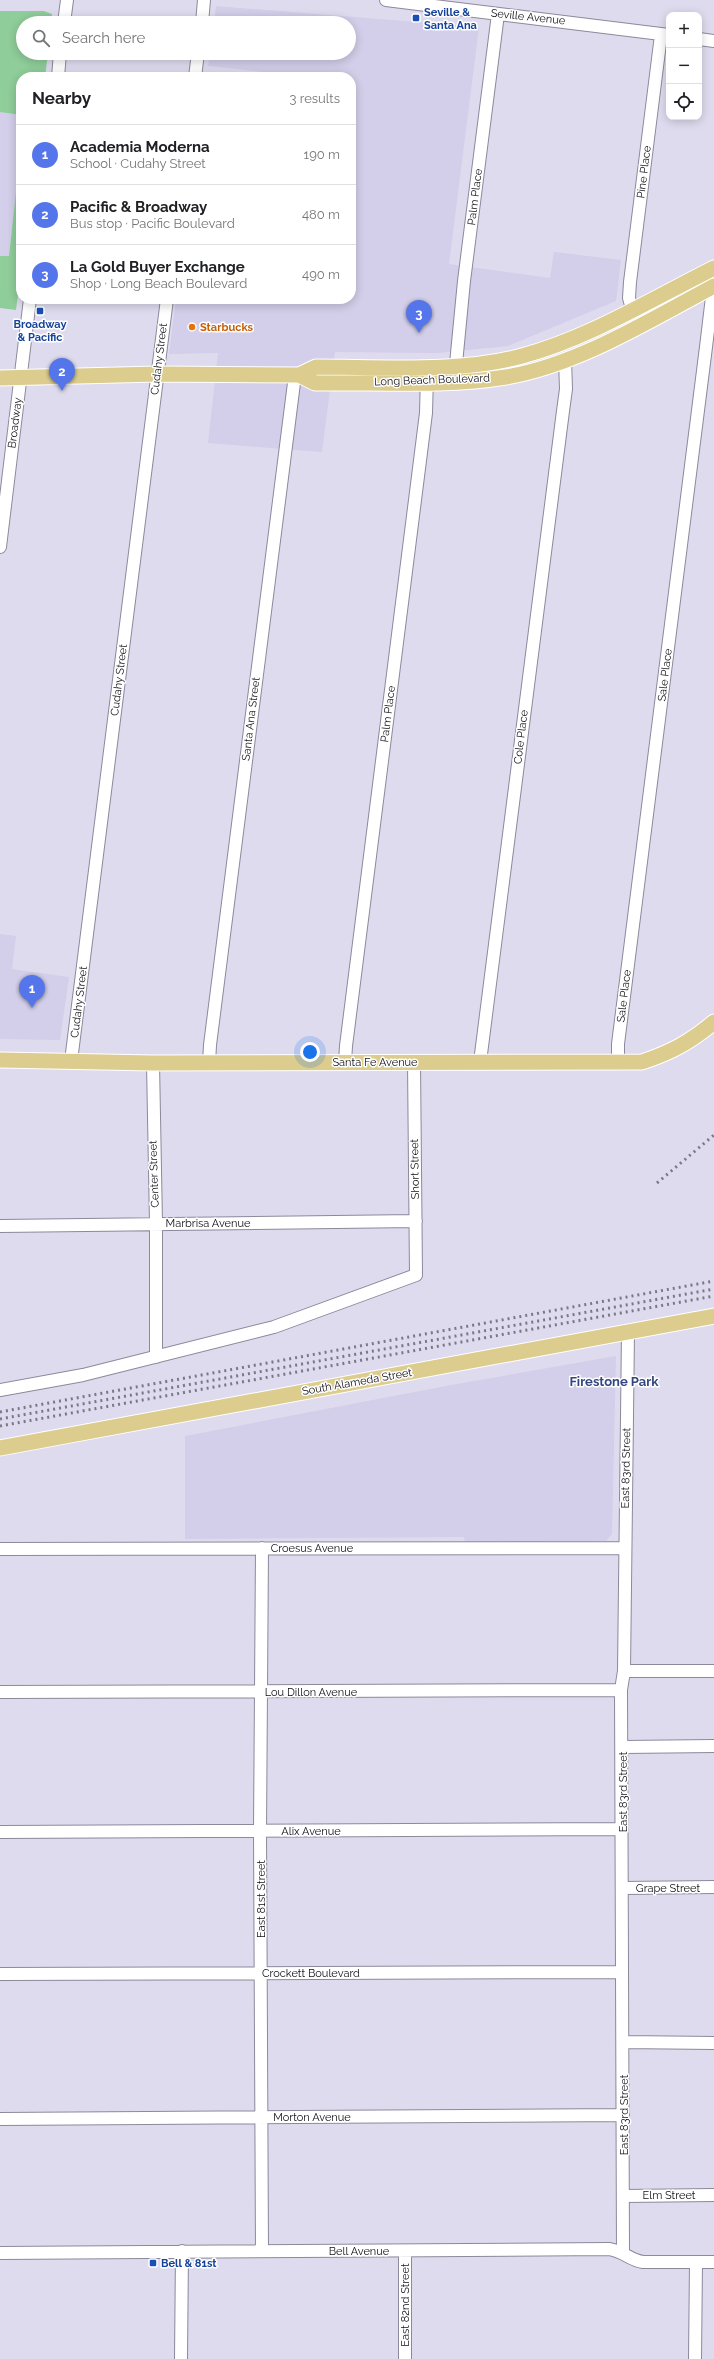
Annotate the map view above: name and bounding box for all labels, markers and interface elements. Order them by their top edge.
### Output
place label: Seville & Santa Ana [424,6,477,32]
street label: Seville Avenue [490,7,566,27]
map controls [666,12,702,120]
button: + [666,12,702,48]
marker: Seville & Santa Ana [411,13,421,23]
search box [16,16,356,60]
icon: search [30,27,52,49]
text: Search here [62,29,145,47]
button: − [666,48,702,84]
button: locate [666,84,702,120]
text: Nearby [32,88,91,108]
text: 3 results [290,91,340,106]
text: Academia Moderna [70,138,210,156]
street label: Pine Place [634,144,654,199]
text: 1 [42,147,48,162]
text: 190 m [304,147,340,162]
text: School · Cudahy Street [70,156,206,171]
street label: Palm Place [465,167,485,226]
text: Pacific & Broadway [70,198,207,216]
text: 2 [41,207,49,222]
text: 480 m [302,207,340,222]
text: Bus stop · Pacific Boulevard [70,216,235,231]
text: La Gold Buyer Exchange [70,258,245,276]
text: 3 [41,267,49,282]
text: 490 m [302,267,340,282]
text: Shop · Long Beach Boulevard [70,276,247,291]
pin: 3 [406,300,432,333]
marker: Broadway & Pacific [35,306,45,316]
place label: Broadway & Pacific [14,318,66,344]
place label: Starbucks [200,321,253,334]
street label: Cudahy Street [148,322,170,396]
marker: Starbucks [187,322,197,332]
pin: 2 [49,358,75,391]
street label: Long Beach Boulevard [374,371,490,389]
street label: Broadway [5,397,25,449]
street label: Cudahy Street [108,643,130,717]
street label: Sale Place [655,647,675,702]
street label: Santa Ana Street [239,676,263,762]
street label: Palm Place [378,684,398,743]
street label: Cole Place [511,709,531,765]
street label: Cudahy Street [68,965,90,1039]
street label: Sale Place [614,968,634,1023]
pin: 1 [19,975,45,1008]
your location [300,1042,320,1062]
street label: Santa Fe Avenue [332,1056,418,1069]
street label: Short Street [408,1138,422,1199]
street label: Center Street [146,1140,162,1208]
street label: Marbrisa Avenue [166,1217,251,1230]
street label: South Alameda Street [301,1366,413,1398]
district label: Firestone Park [569,1374,659,1389]
street label: East 83rd Street [619,1427,633,1508]
street label: Croesus Avenue [271,1542,354,1555]
street label: Lou Dillon Avenue [265,1686,358,1699]
street label: East 83rd Street [617,1751,630,1832]
street label: Alix Avenue [281,1825,341,1838]
street label: East 81st Street [255,1860,268,1938]
street label: Grape Street [636,1882,700,1895]
street label: Crockett Boulevard [262,1967,360,1980]
street label: East 83rd Street [618,2074,631,2155]
street label: Morton Avenue [273,2111,351,2124]
street label: Elm Street [642,2189,696,2202]
street label: Bell Avenue [329,2245,390,2258]
place label: Bell & 81st [161,2257,217,2270]
marker: Bell & 81st [148,2258,158,2268]
street label: East 82nd Street [399,2263,412,2347]

